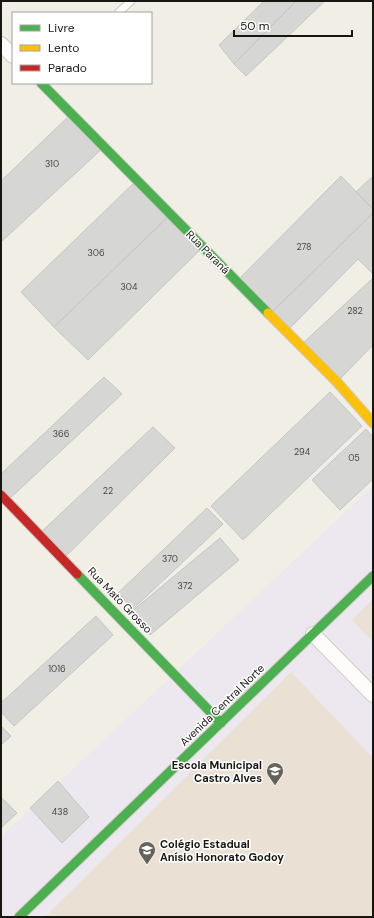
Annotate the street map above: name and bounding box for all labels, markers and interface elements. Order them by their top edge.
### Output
legend [12,12,152,84]
scale bar [234,12,352,38]
text: 50 m [240,18,269,34]
text: Livre [48,20,75,36]
text: Lento [48,40,79,56]
text: Parado [48,60,87,76]
house number: 310 [45,158,59,170]
street label: Rua Paraná [183,227,233,277]
house number: 278 [296,241,312,253]
house number: 306 [87,247,105,259]
house number: 304 [121,281,138,293]
house number: 282 [347,305,363,317]
house number: 366 [53,428,70,440]
house number: 294 [294,446,311,458]
house number: 05 [348,452,360,464]
house number: 22 [103,485,113,497]
house number: 370 [162,553,178,565]
street label: Rua Mato Grosso [85,564,155,636]
house number: 372 [178,580,192,592]
street label: Avenida Central Norte [177,661,267,749]
house number: 1016 [48,663,66,675]
place label: Escola Municipal Castro Alves [172,758,262,785]
school or university icon: Escola Municipal Castro Alves [265,761,285,786]
house number: 438 [52,806,68,818]
place label: Colégio Estadual Anísio Honorato Godoy [160,837,284,864]
school or university icon: Colégio Estadual Anísio Honorato Godoy [137,840,157,865]

